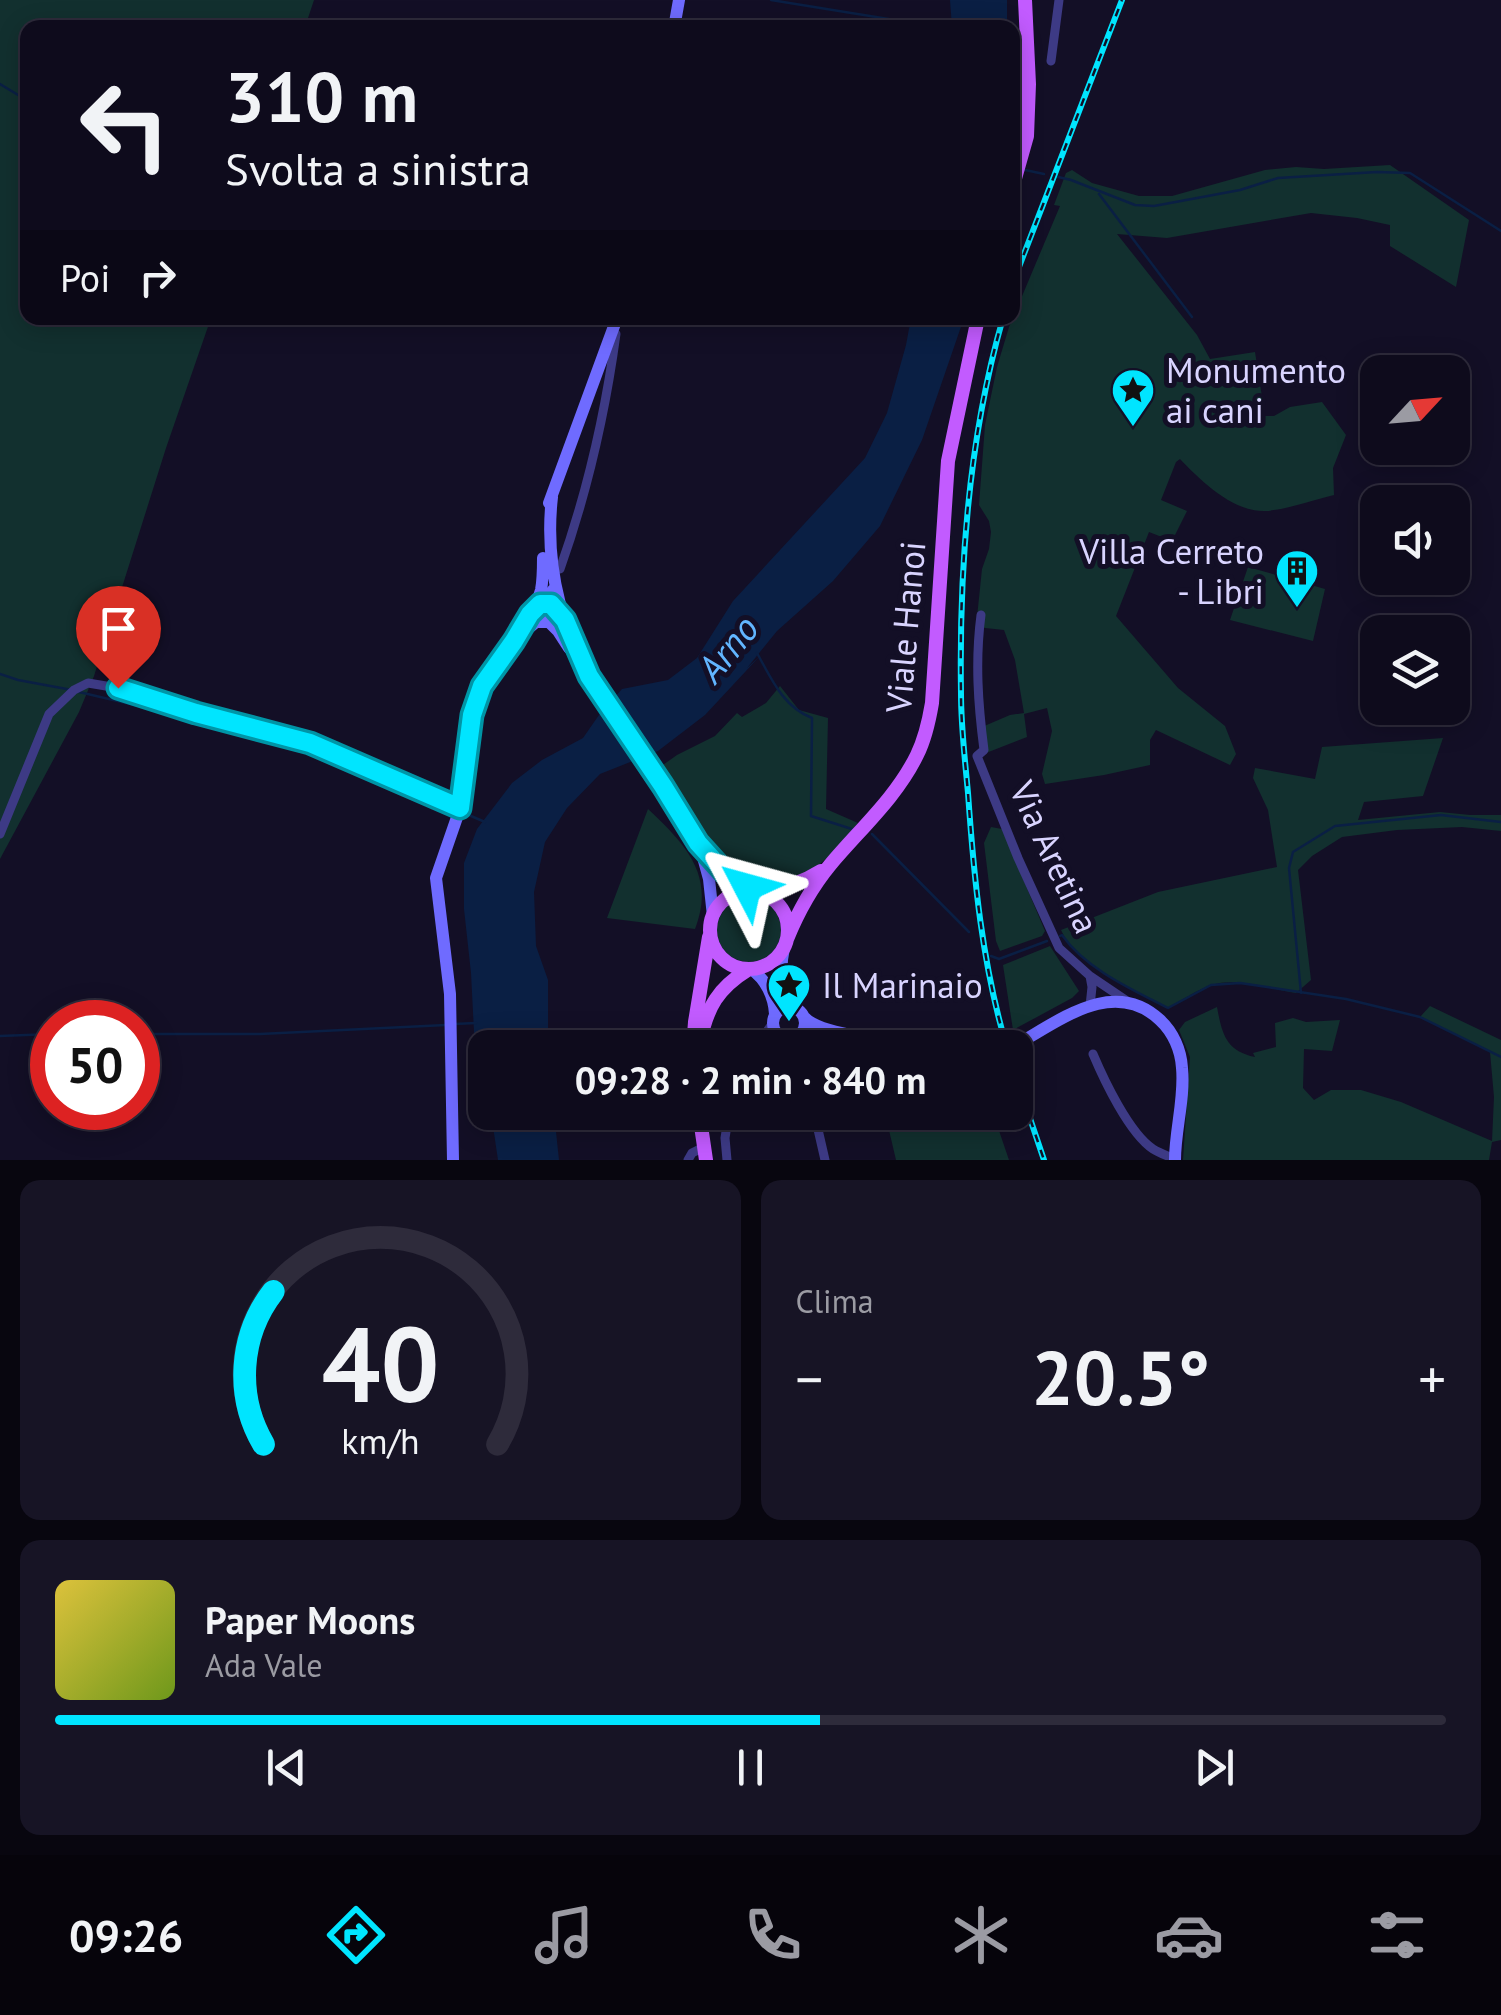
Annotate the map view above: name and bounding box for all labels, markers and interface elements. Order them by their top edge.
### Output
text: 310 m [225,51,418,141]
icon: left [60,60,190,190]
text: Svolta a sinistra [225,139,531,197]
icon: right [130,250,185,305]
text: Poi [60,253,110,302]
place label: Monumento ai cani [1166,347,1346,433]
north arrow [1360,355,1470,465]
map controls [1360,355,1470,725]
place icon: Monumento ai cani [1110,367,1156,428]
button: sound [1360,485,1470,595]
place label: Villa Cerreto - Libri [1078,528,1264,614]
street label: Viale Hanoi [874,539,935,716]
building icon: Villa Cerreto - Libri [1274,548,1320,609]
pin [76,586,161,689]
icon: arrive [91,601,146,656]
water label: Arno [684,604,769,693]
button: layers [1360,615,1470,725]
street label: Via Aretina [999,773,1110,940]
position arrow [695,835,799,939]
place icon: Il Marinaio [766,962,812,1023]
place label: Il Marinaio [822,962,983,1008]
speed limit sign: 50 [30,1000,160,1130]
text: 09:28 · 2 min · 840 m [575,1055,926,1104]
text: Clima [796,1280,874,1322]
text: 40 [321,1296,439,1431]
text: 20.5° [1031,1329,1210,1426]
text: − [796,1343,823,1414]
text: + [1418,1343,1446,1414]
text: km/h [341,1418,419,1464]
text: Paper Moons [205,1595,415,1644]
text: Ada Vale [205,1644,322,1686]
icon: previous [259,1740,314,1795]
icon: pause [723,1740,778,1795]
icon: next [1187,1740,1242,1795]
icon: directions [321,1900,391,1970]
icon: music [529,1900,599,1970]
icon: phone [738,1900,808,1970]
icon: climate [946,1900,1016,1970]
icon: car [1154,1900,1224,1970]
icon: filters [1362,1900,1432,1970]
text: 09:26 [69,1906,183,1964]

